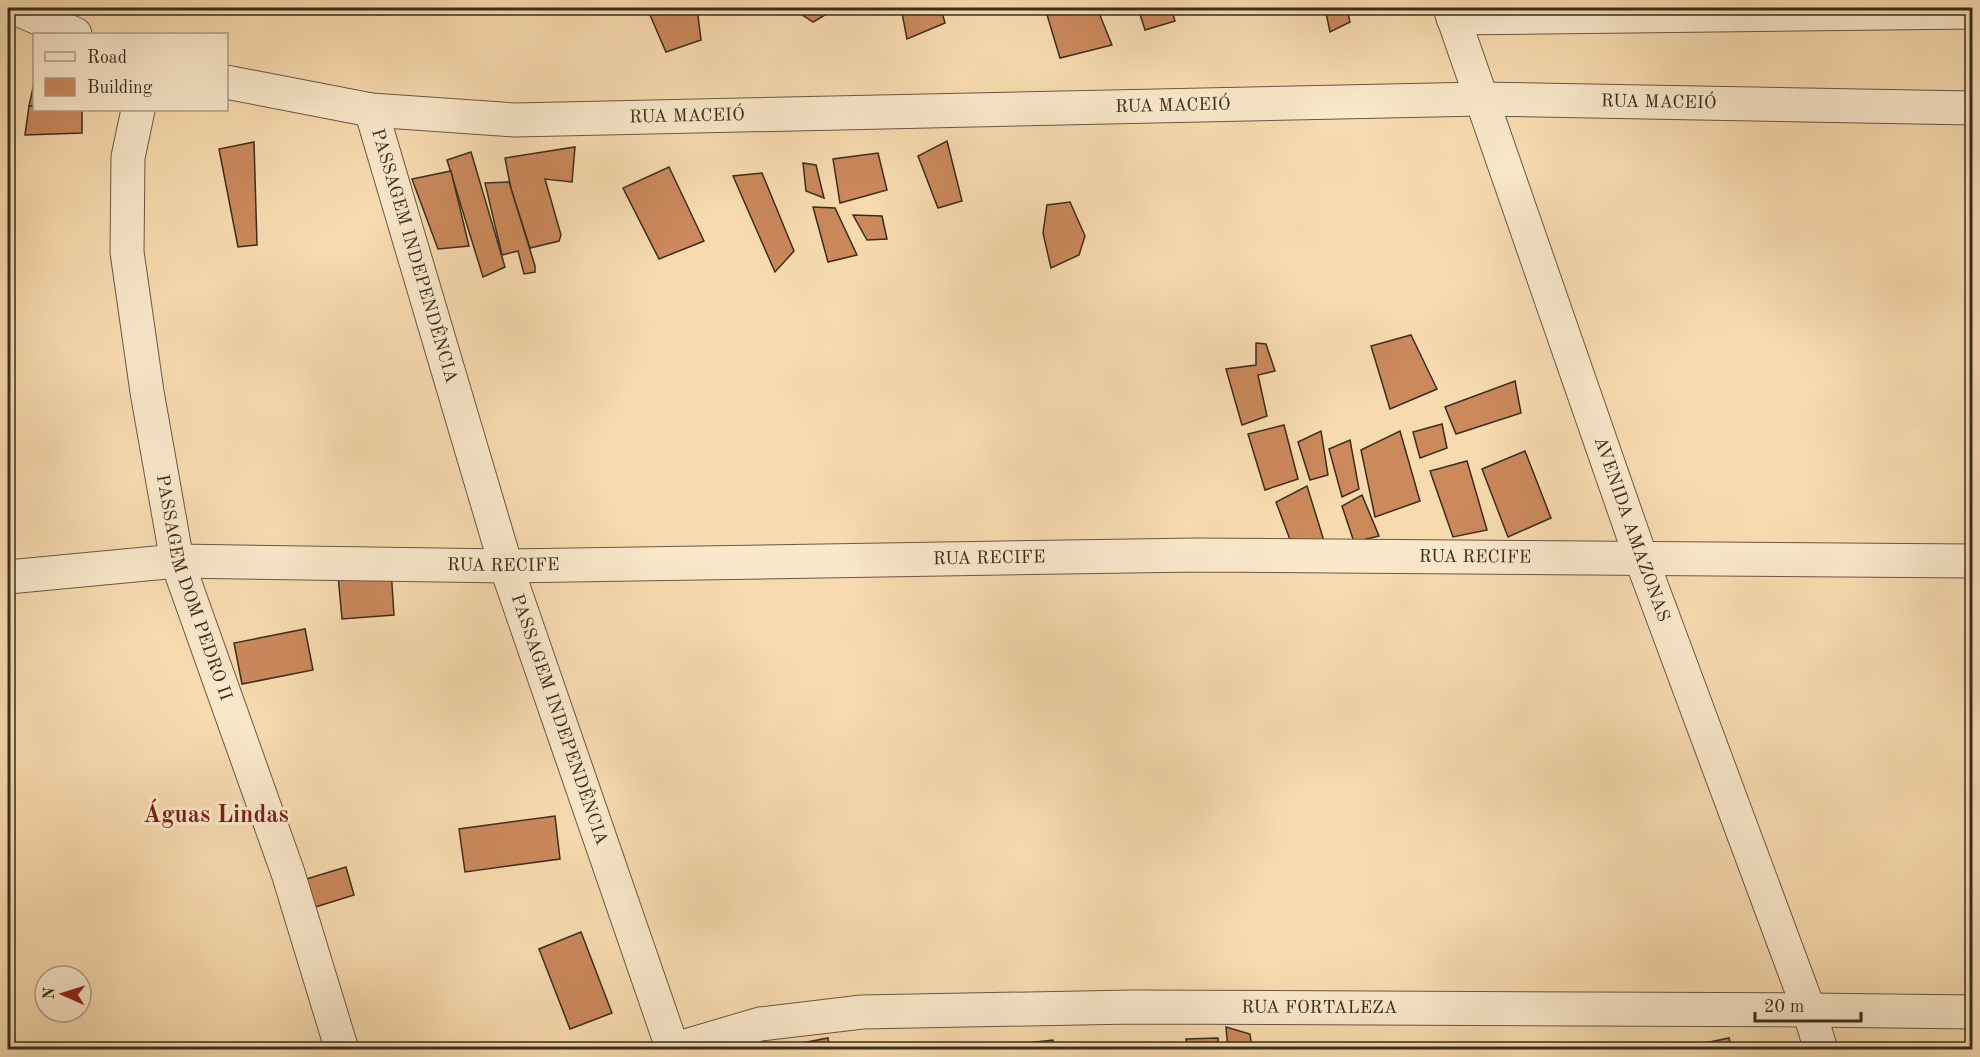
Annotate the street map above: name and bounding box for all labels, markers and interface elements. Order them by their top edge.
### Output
legend [33,33,228,111]
text: Road [87,49,127,67]
text: Building [87,79,153,97]
street label: RUA MACEIÓ [1601,89,1717,112]
street label: RUA MACEIÓ [1115,90,1231,116]
street label: RUA MACEIÓ [629,101,745,127]
street label: PASSAGEM INDEPENDÊNCIA [368,126,460,385]
street label: AVENIDA AMAZONAS [1591,434,1673,624]
street label: PASSAGEM DOM PEDRO II [153,473,235,703]
street label: RUA RECIFE [933,548,1046,568]
street label: RUA RECIFE [1419,548,1531,567]
street label: RUA RECIFE [447,556,560,575]
street label: PASSAGEM INDEPENDÊNCIA [507,592,611,848]
district label: Águas Lindas [143,798,289,828]
north arrow [33,964,93,1024]
scale bar [1755,985,1862,1023]
text: N [42,986,58,1000]
street label: RUA FORTALEZA [1241,998,1398,1017]
text: 20 m [1764,998,1804,1016]

